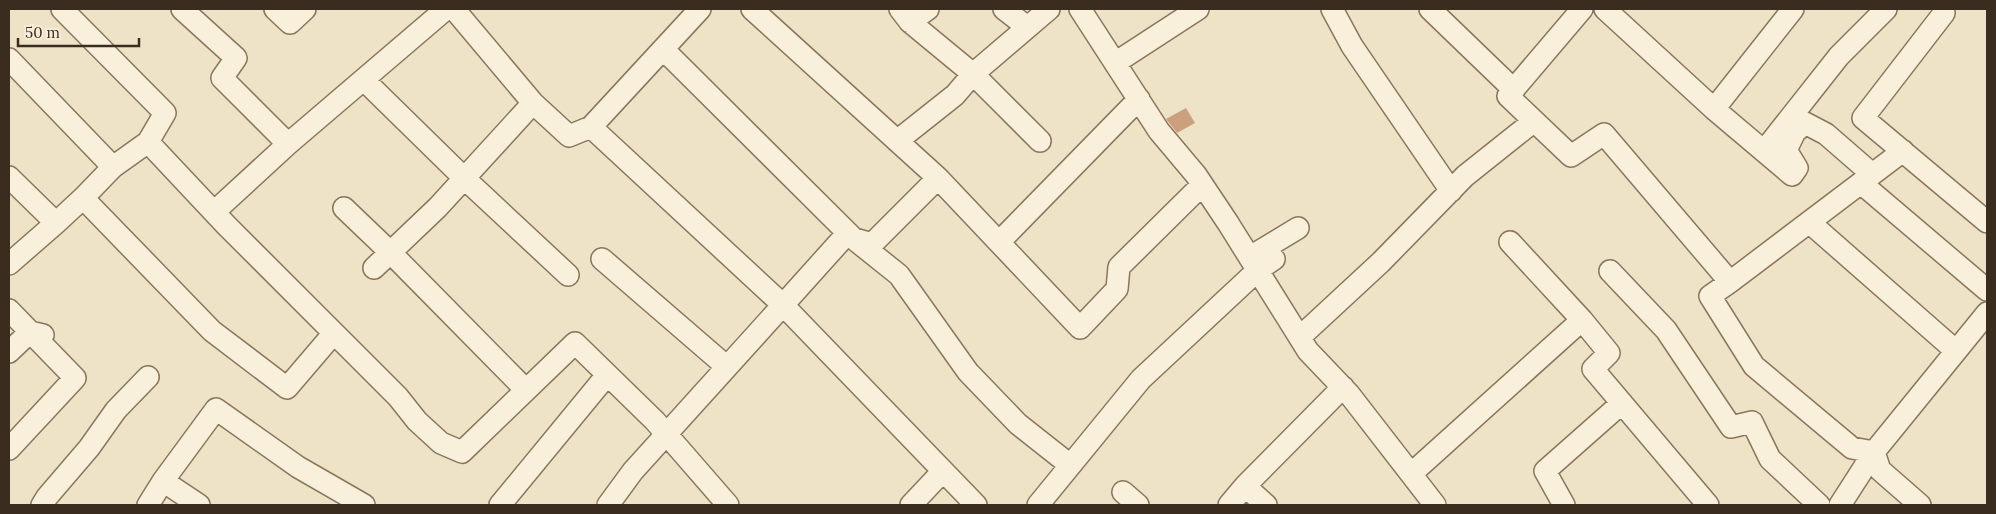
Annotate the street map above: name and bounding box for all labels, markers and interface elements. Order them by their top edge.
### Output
scale bar [18,15,139,47]
text: 50 m [25,23,60,42]

